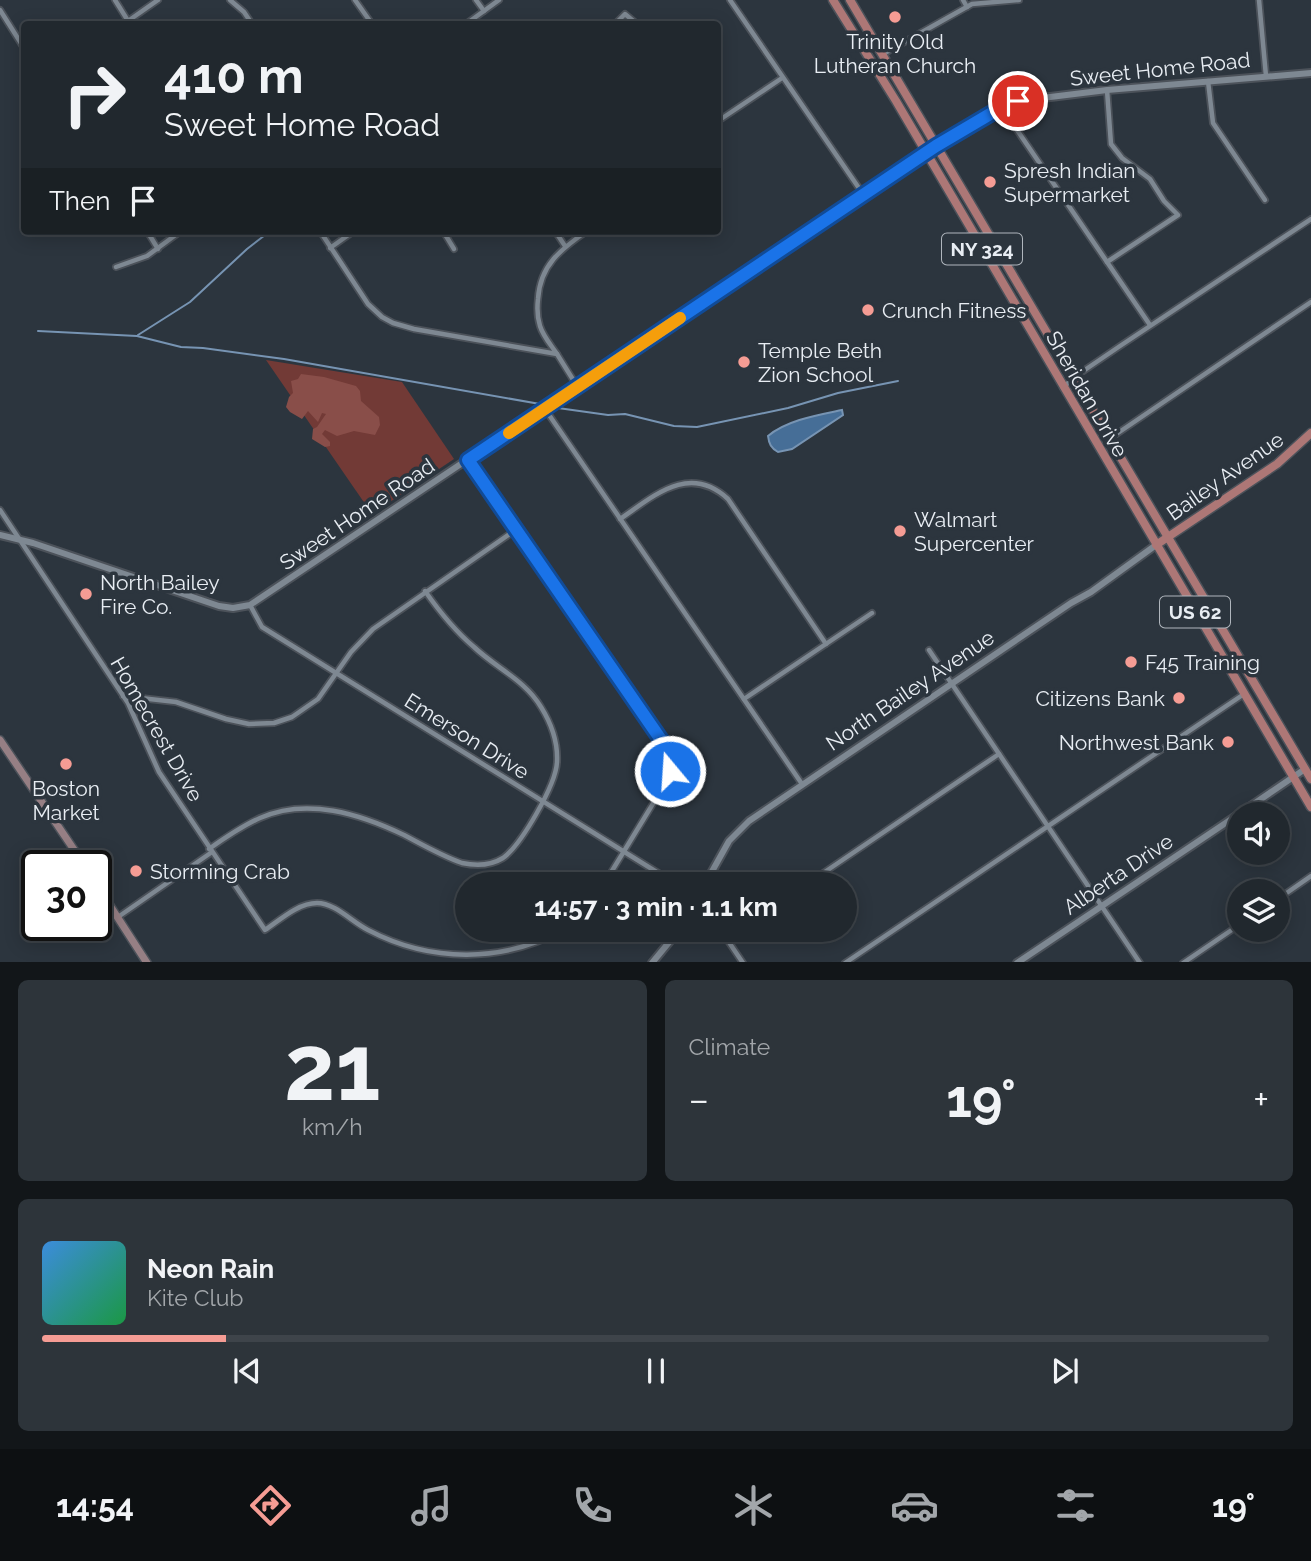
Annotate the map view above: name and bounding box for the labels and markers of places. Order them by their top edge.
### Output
marker: Trinity Old Lutheran Church [887,9,903,25]
place label: Trinity Old Lutheran Church [814,29,976,78]
pin [988,71,1048,131]
place label: Spresh Indian Supermarket [1004,158,1136,207]
marker: Spresh Indian Supermarket [982,174,998,190]
place label: Crunch Fitness [882,298,1026,323]
marker: Crunch Fitness [860,302,876,318]
place label: Temple Beth Zion School [758,338,882,387]
marker: Temple Beth Zion School [736,354,752,370]
place label: Walmart Supercenter [914,507,1035,556]
marker: Walmart Supercenter [892,523,908,539]
place label: North Bailey Fire Co. [100,570,220,619]
marker: North Bailey Fire Co. [78,586,94,602]
place label: F45 Training [1145,650,1260,675]
marker: F45 Training [1123,654,1139,670]
place label: Citizens Bank [1035,686,1165,711]
marker: Citizens Bank [1171,690,1187,706]
place label: Northwest Bank [1059,730,1214,755]
marker: Northwest Bank [1220,734,1236,750]
marker: Boston Market [58,756,74,772]
place label: Boston Market [32,776,100,825]
place label: Storming Crab [150,859,290,884]
marker: Storming Crab [128,863,144,879]

